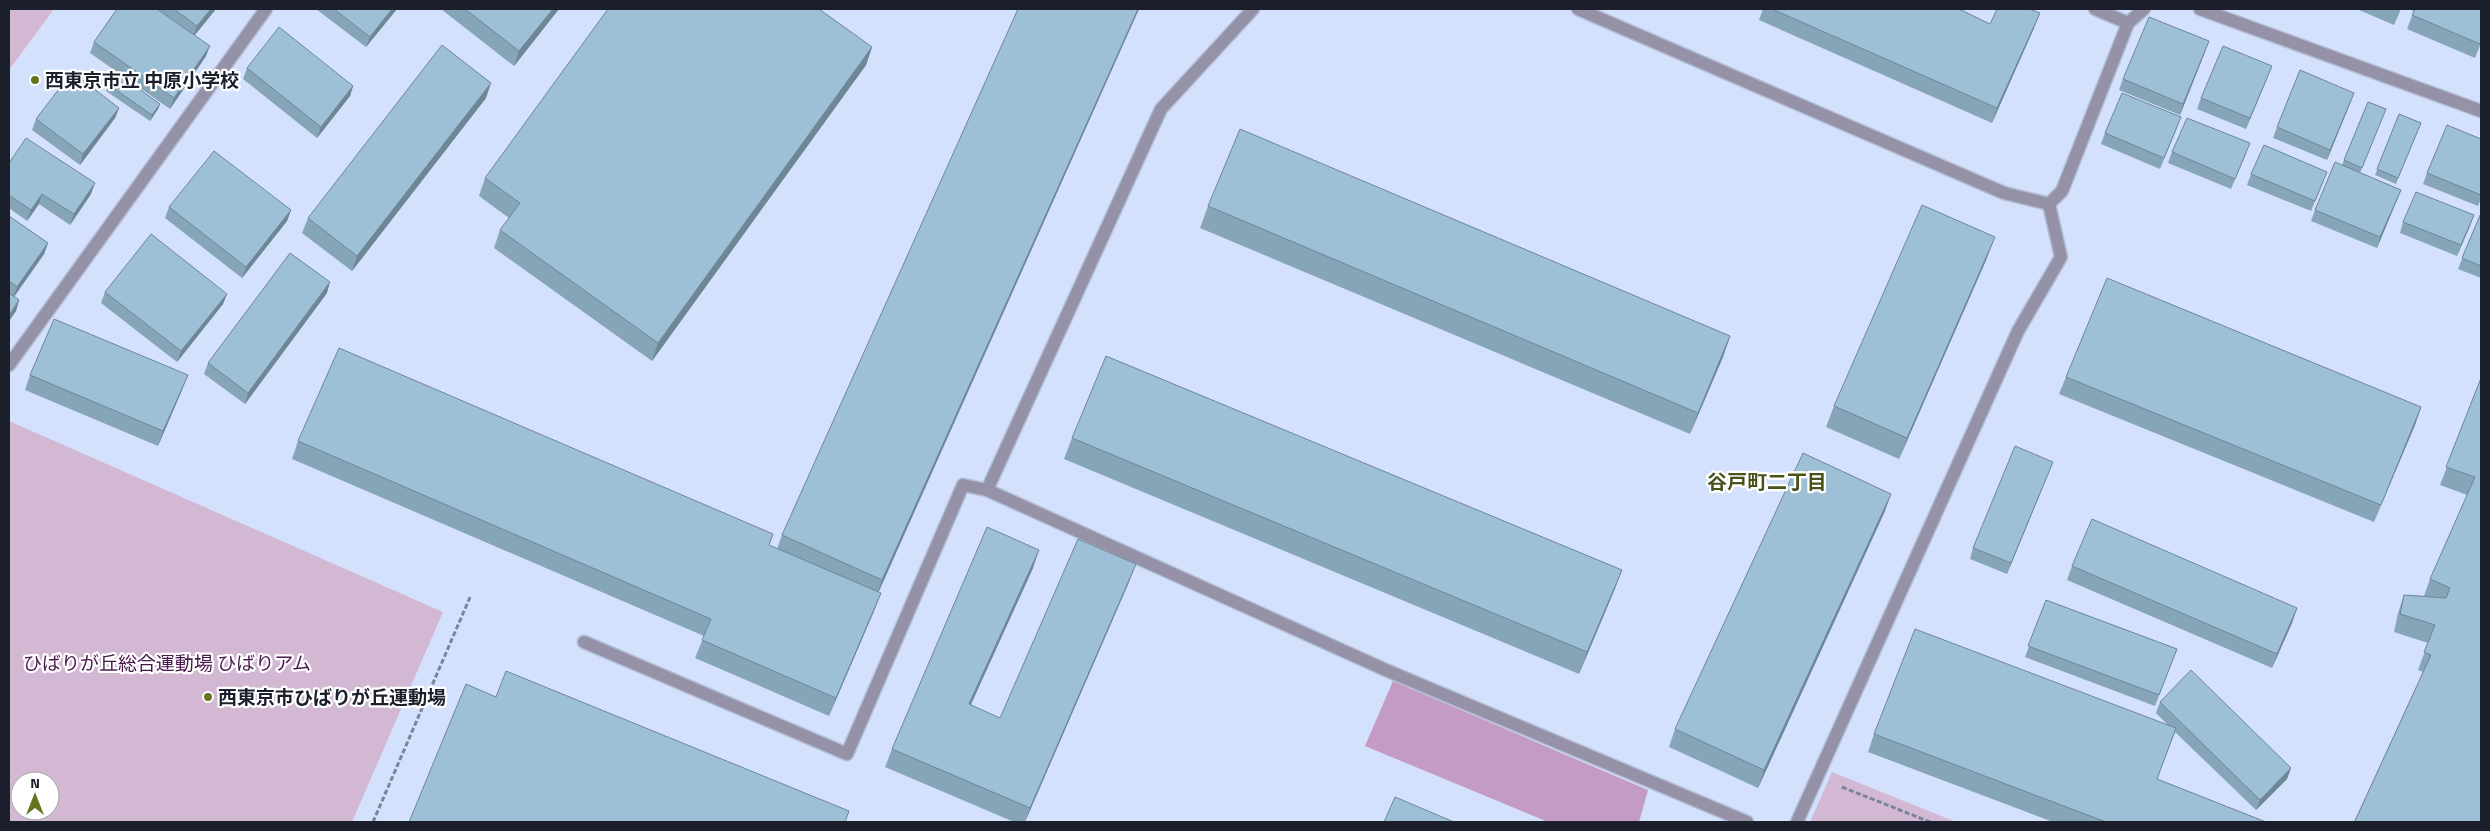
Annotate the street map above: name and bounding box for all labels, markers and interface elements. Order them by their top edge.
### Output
place label: 西東京市立 中原小学校 [45,65,239,94]
marker: 西東京市立 中原小学校 [29,74,41,86]
district label: 谷戸町二丁目 [1707,466,1827,497]
park label: ひばりが丘総合運動場 ひばりアム [23,648,311,677]
place label: 西東京市ひばりが丘運動場 [218,682,446,711]
marker: 西東京市ひばりが丘運動場 [202,691,214,703]
north arrow [10,771,60,821]
text: N [30,772,40,793]

